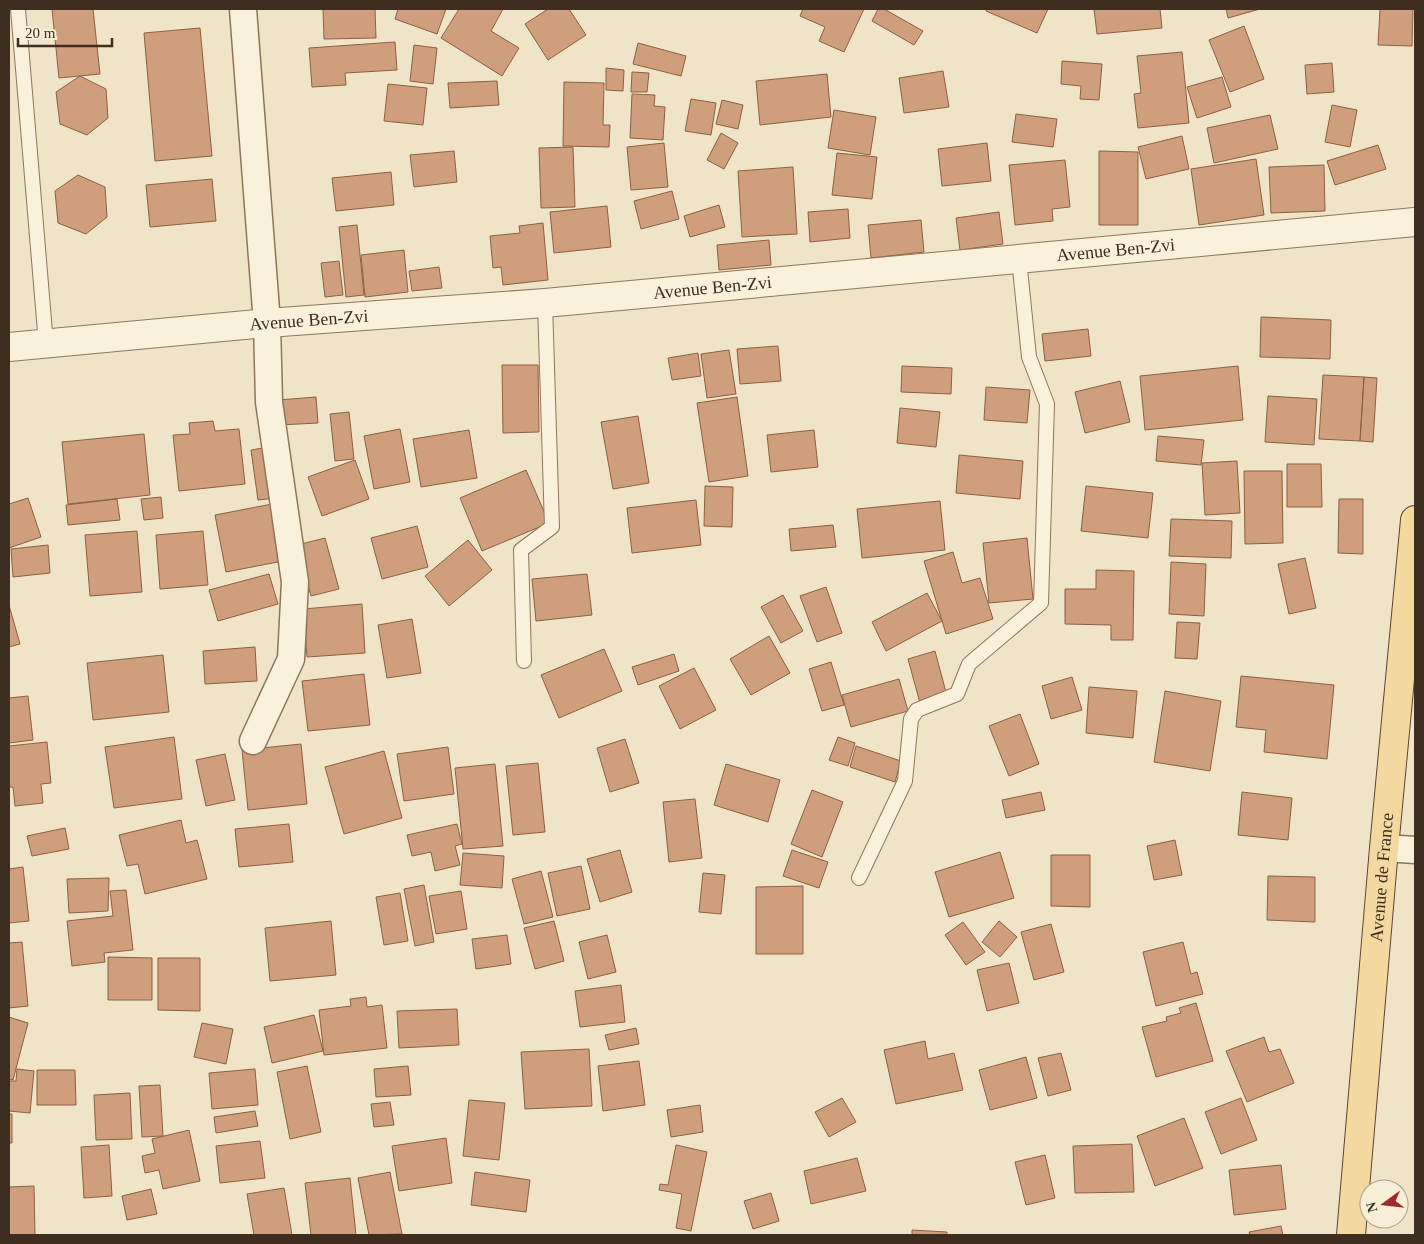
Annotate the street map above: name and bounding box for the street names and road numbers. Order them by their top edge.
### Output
street label: Avenue Ben-Zvi [1055,234,1176,265]
street label: Avenue Ben-Zvi [652,272,773,303]
street label: Avenue Ben-Zvi [248,306,369,335]
street label: Avenue de France [1366,812,1397,943]

